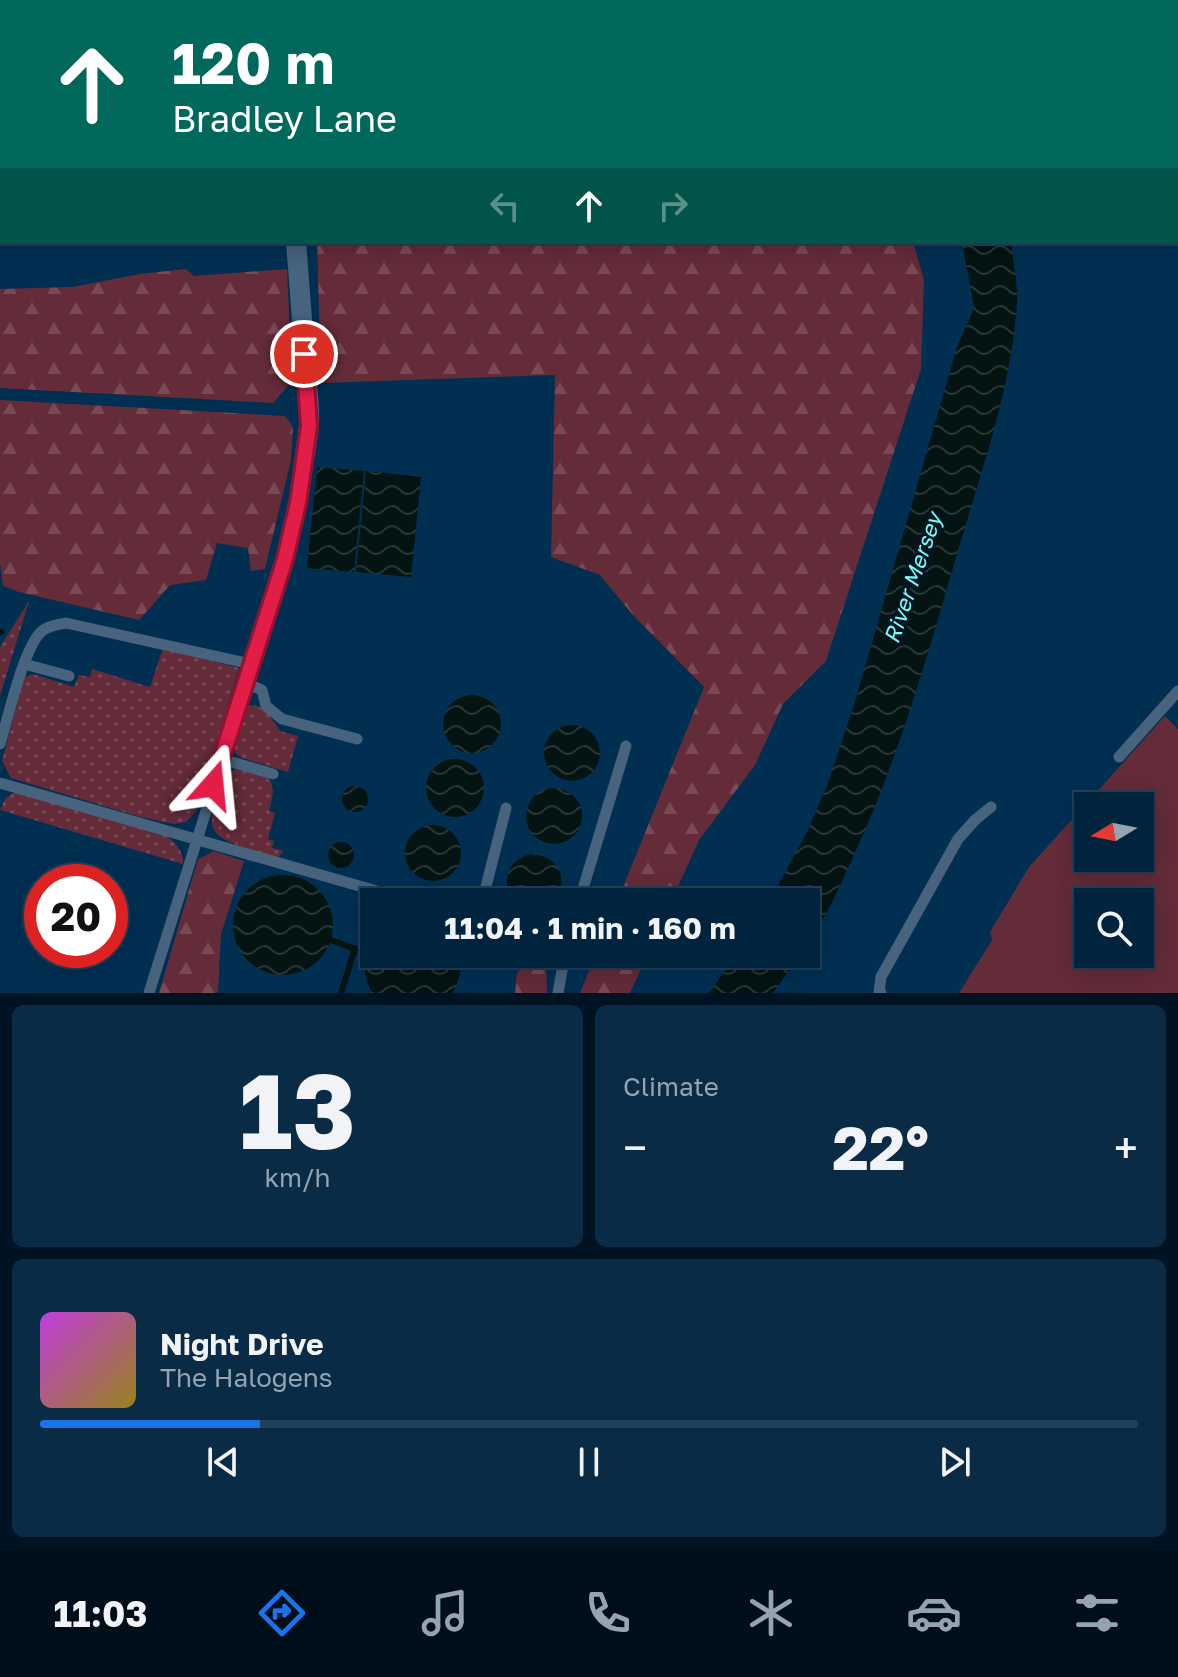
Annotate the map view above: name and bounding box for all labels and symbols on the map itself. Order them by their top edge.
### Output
pin [270,320,338,388]
water label: River Mersey [877,507,948,647]
position arrow [171,743,255,827]
north arrow [1074,792,1154,872]
speed limit sign: 20 [24,864,128,968]

